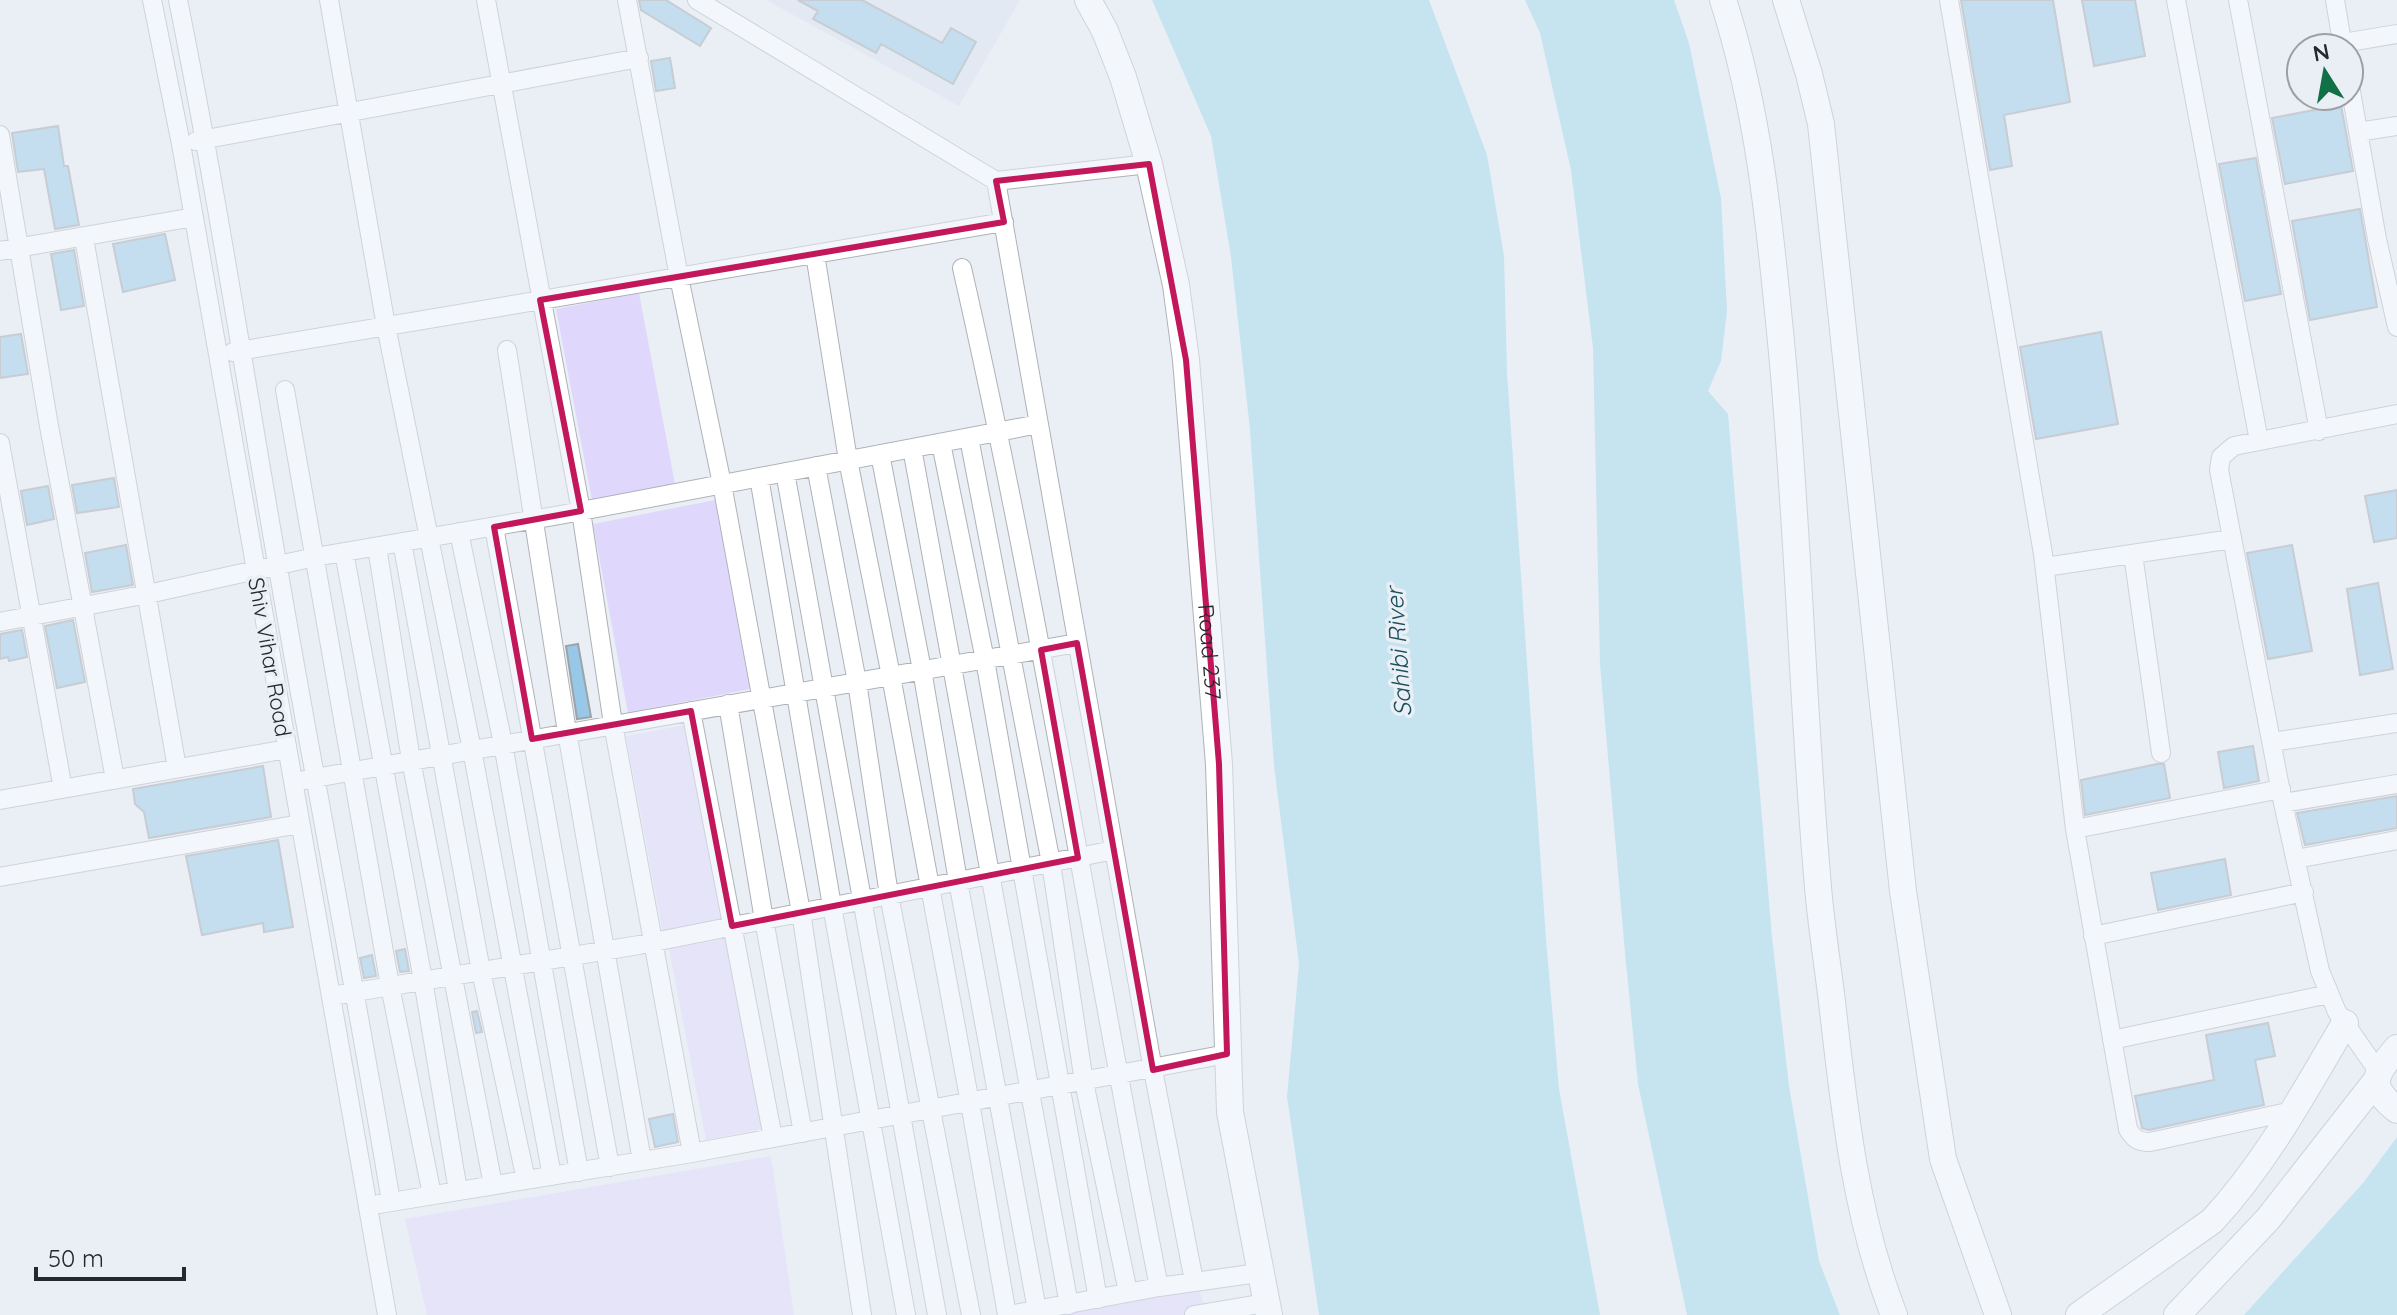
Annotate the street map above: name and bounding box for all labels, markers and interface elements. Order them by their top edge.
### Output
north arrow [2285,32,2365,112]
text: N [2311,37,2332,68]
street label: Shiv Vihar Road [242,575,298,739]
water label: Sahibi River [1378,584,1417,718]
street label: Road 237 [1192,603,1228,701]
scale bar [36,1231,184,1281]
text: 50 m [48,1243,104,1273]

